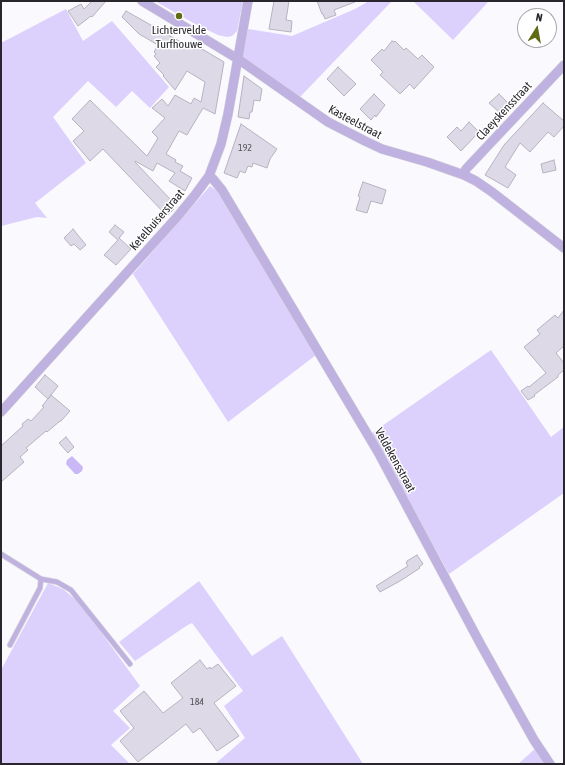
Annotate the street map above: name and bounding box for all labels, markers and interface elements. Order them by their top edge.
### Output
north arrow [517,8,557,48]
marker: Lichtervelde Turfhouwe [174,11,184,21]
text: N [535,11,543,24]
place label: Lichtervelde Turfhouwe [152,23,206,51]
street label: Claeyskensstraat [473,79,535,143]
street label: Kasteelstraat [326,102,384,142]
house number: 192 [238,142,252,154]
street label: Ketelbuiserstraat [127,187,187,253]
street label: Veldekensstraat [371,425,419,495]
house number: 184 [190,696,204,708]

